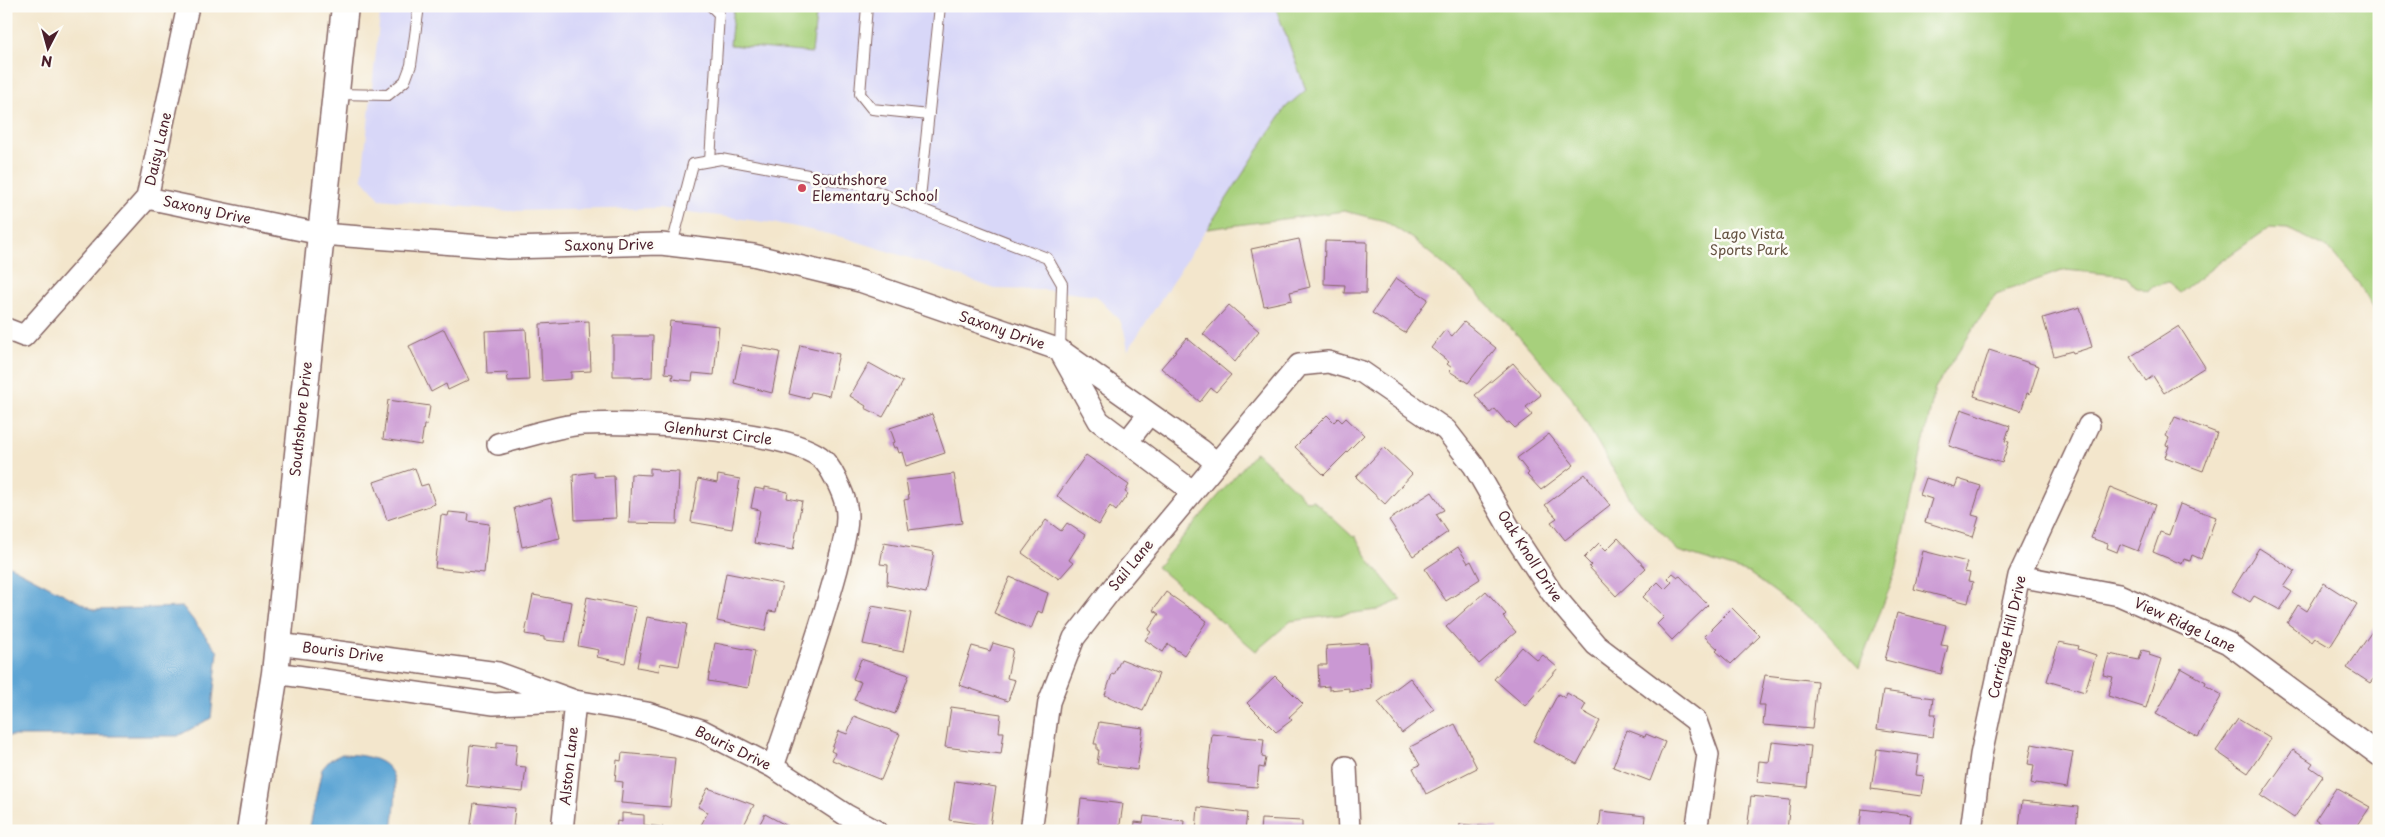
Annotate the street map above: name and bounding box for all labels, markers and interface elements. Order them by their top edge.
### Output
north arrow [22,22,72,72]
text: N [40,50,53,72]
street label: Daisy Lane [139,110,176,188]
place label: Southshore Elementary School [812,169,938,206]
marker: Southshore Elementary School [796,182,808,194]
street label: Saxony Drive [161,190,253,229]
park label: Lago Vista Sports Park [1710,223,1789,260]
street label: Saxony Drive [564,233,654,256]
street label: Saxony Drive [956,305,1048,354]
street label: Southshore Drive [284,360,317,478]
street label: Glenhurst Circle [663,415,774,450]
street label: Oak Knoll Drive [1493,506,1568,606]
street label: Sail Lane [1103,534,1158,595]
street label: Carriage Hill Drive [1982,573,2031,701]
street label: View Ridge Lane [2131,592,2240,657]
street label: Bouris Drive [301,636,385,667]
street label: Bouris Drive [692,720,775,775]
street label: Alston Lane [554,725,583,806]

